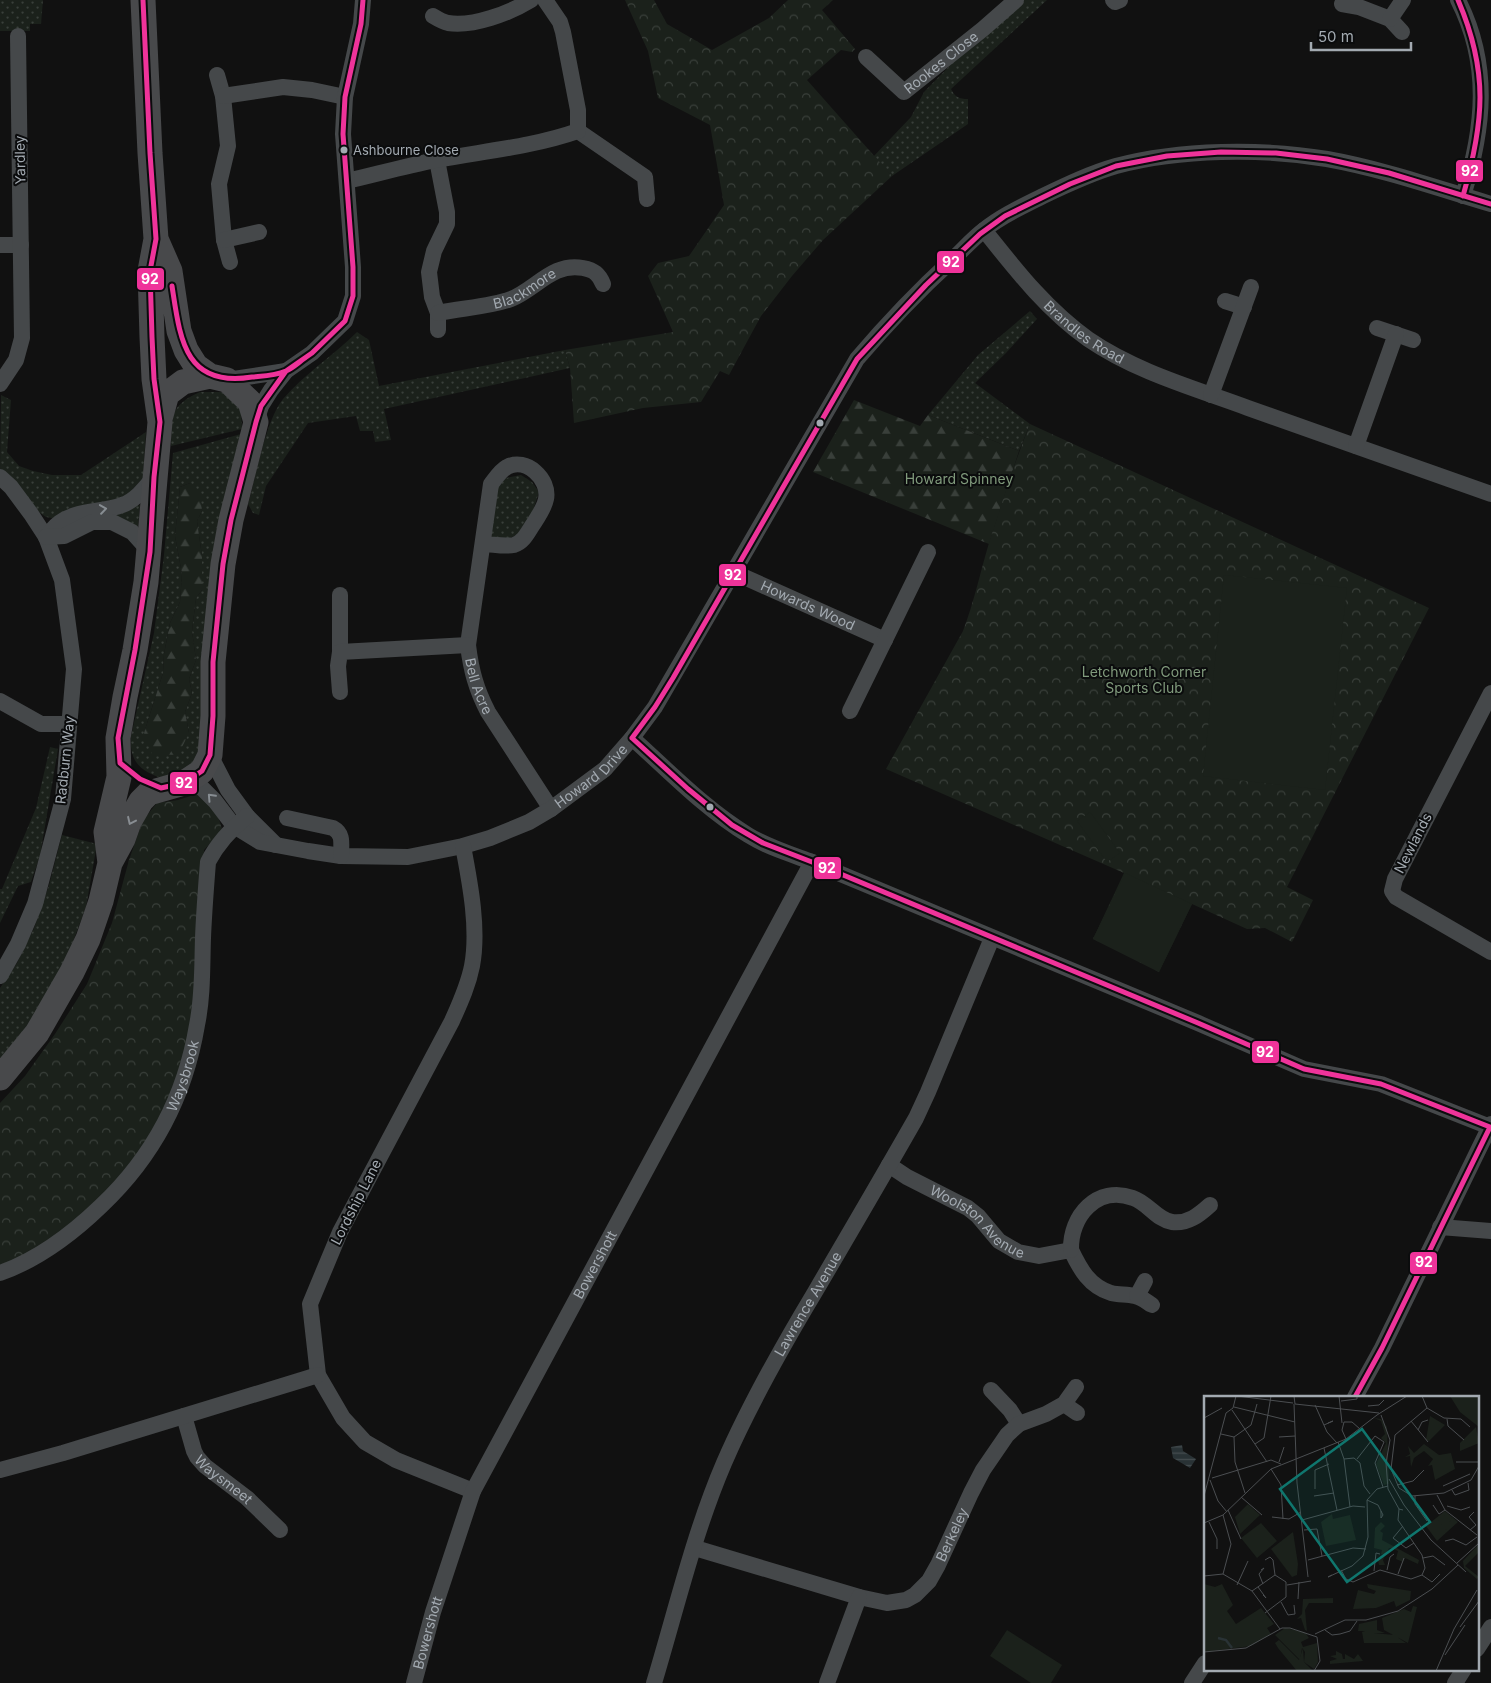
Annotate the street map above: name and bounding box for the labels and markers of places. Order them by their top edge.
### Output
place label: Ashbourne Close [353,142,459,158]
marker: Ashbourne Close [339,145,349,155]
unlabelled marker [815,418,825,428]
unlabelled marker [705,802,715,812]

